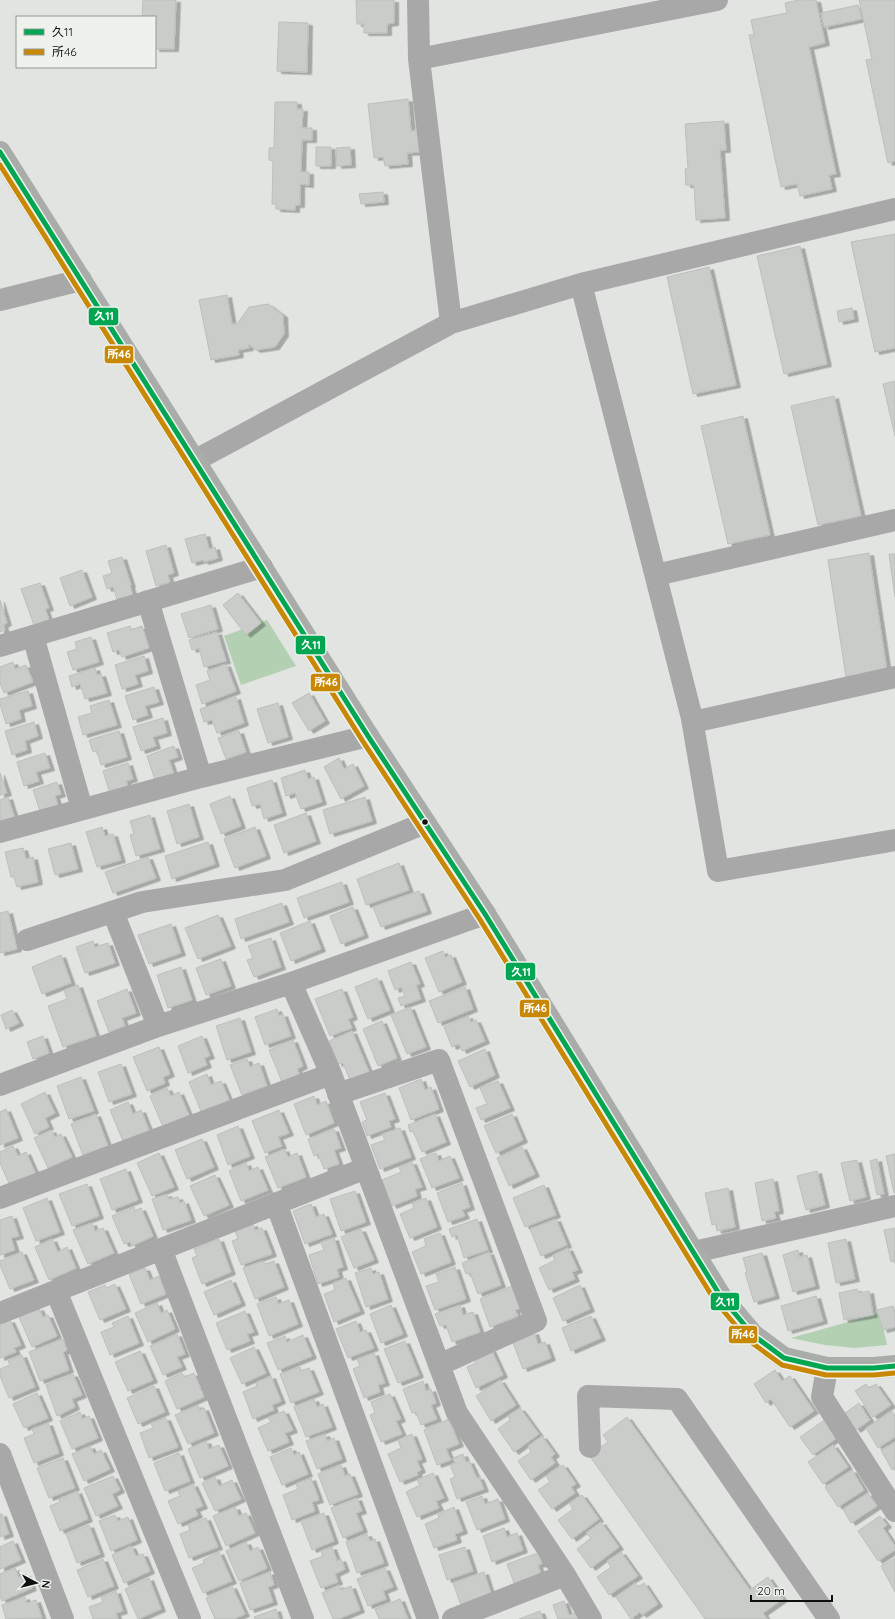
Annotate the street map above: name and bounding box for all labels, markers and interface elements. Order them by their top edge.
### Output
legend [16,16,156,68]
text: 久11 [52,24,73,39]
text: 所46 [52,44,77,59]
line badge: 久11 [88,307,119,326]
text: 久11 [94,309,114,323]
line badge: 所46 [104,345,134,364]
text: 所46 [107,347,131,361]
line badge: 久11 [295,635,326,655]
text: 久11 [301,638,321,652]
line badge: 所46 [310,673,341,692]
text: 所46 [314,675,338,689]
unlabelled marker [420,817,430,827]
line badge: 久11 [505,962,536,981]
text: 久11 [511,965,531,979]
line badge: 所46 [519,999,550,1018]
text: 所46 [523,1001,547,1015]
line badge: 久11 [710,1292,740,1311]
text: 久11 [715,1295,735,1309]
line badge: 所46 [728,1325,758,1344]
text: 所46 [731,1327,755,1341]
north arrow [16,1563,56,1603]
scale bar [751,1577,832,1603]
text: N [38,1579,53,1589]
text: 20 m [757,1583,785,1598]

